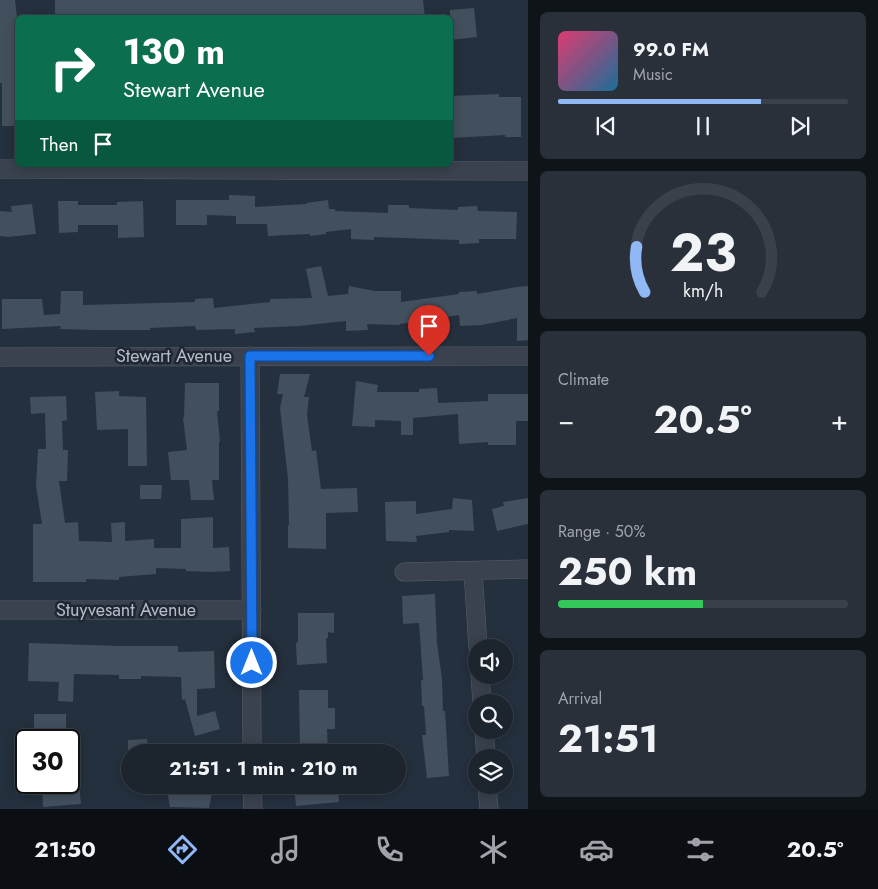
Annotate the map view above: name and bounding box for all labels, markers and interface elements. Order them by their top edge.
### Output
text: 130 m [123,27,225,77]
icon: right [40,35,105,100]
text: 99.0 FM [633,36,709,63]
text: Music [633,63,673,86]
text: Stewart Avenue [123,73,265,105]
icon: previous [592,112,620,140]
icon: pause [689,112,717,140]
icon: next [786,112,814,140]
icon: arrive [89,130,117,158]
text: Then [40,131,79,158]
text: 23 [670,215,736,291]
text: km/h [683,278,723,304]
pin [408,305,450,356]
icon: arrive [415,312,443,340]
street label: Stewart Avenue [116,343,232,369]
text: Climate [558,368,609,391]
text: 20.5° [654,392,752,447]
text: − [558,400,575,441]
text: + [831,400,848,441]
text: Range · 50% [558,520,645,543]
text: 250 km [558,544,697,599]
street label: Stuyvesant Avenue [56,597,196,623]
position arrow [225,636,277,688]
map controls [468,639,513,794]
button: sound [468,639,513,684]
text: Arrival [558,687,602,710]
button: search [468,694,513,739]
text: 21:51 [558,711,658,766]
speed limit sign: 30 [15,729,80,794]
button: layers [468,749,513,794]
text: 21:51 · 1 min · 210 m [169,755,358,782]
icon: directions [165,832,200,867]
icon: music [268,832,303,867]
icon: phone [372,832,407,867]
icon: climate [476,832,511,867]
icon: car [579,832,614,867]
icon: filters [683,832,718,867]
text: 21:50 [34,833,96,865]
text: 20.5° [787,833,844,865]

